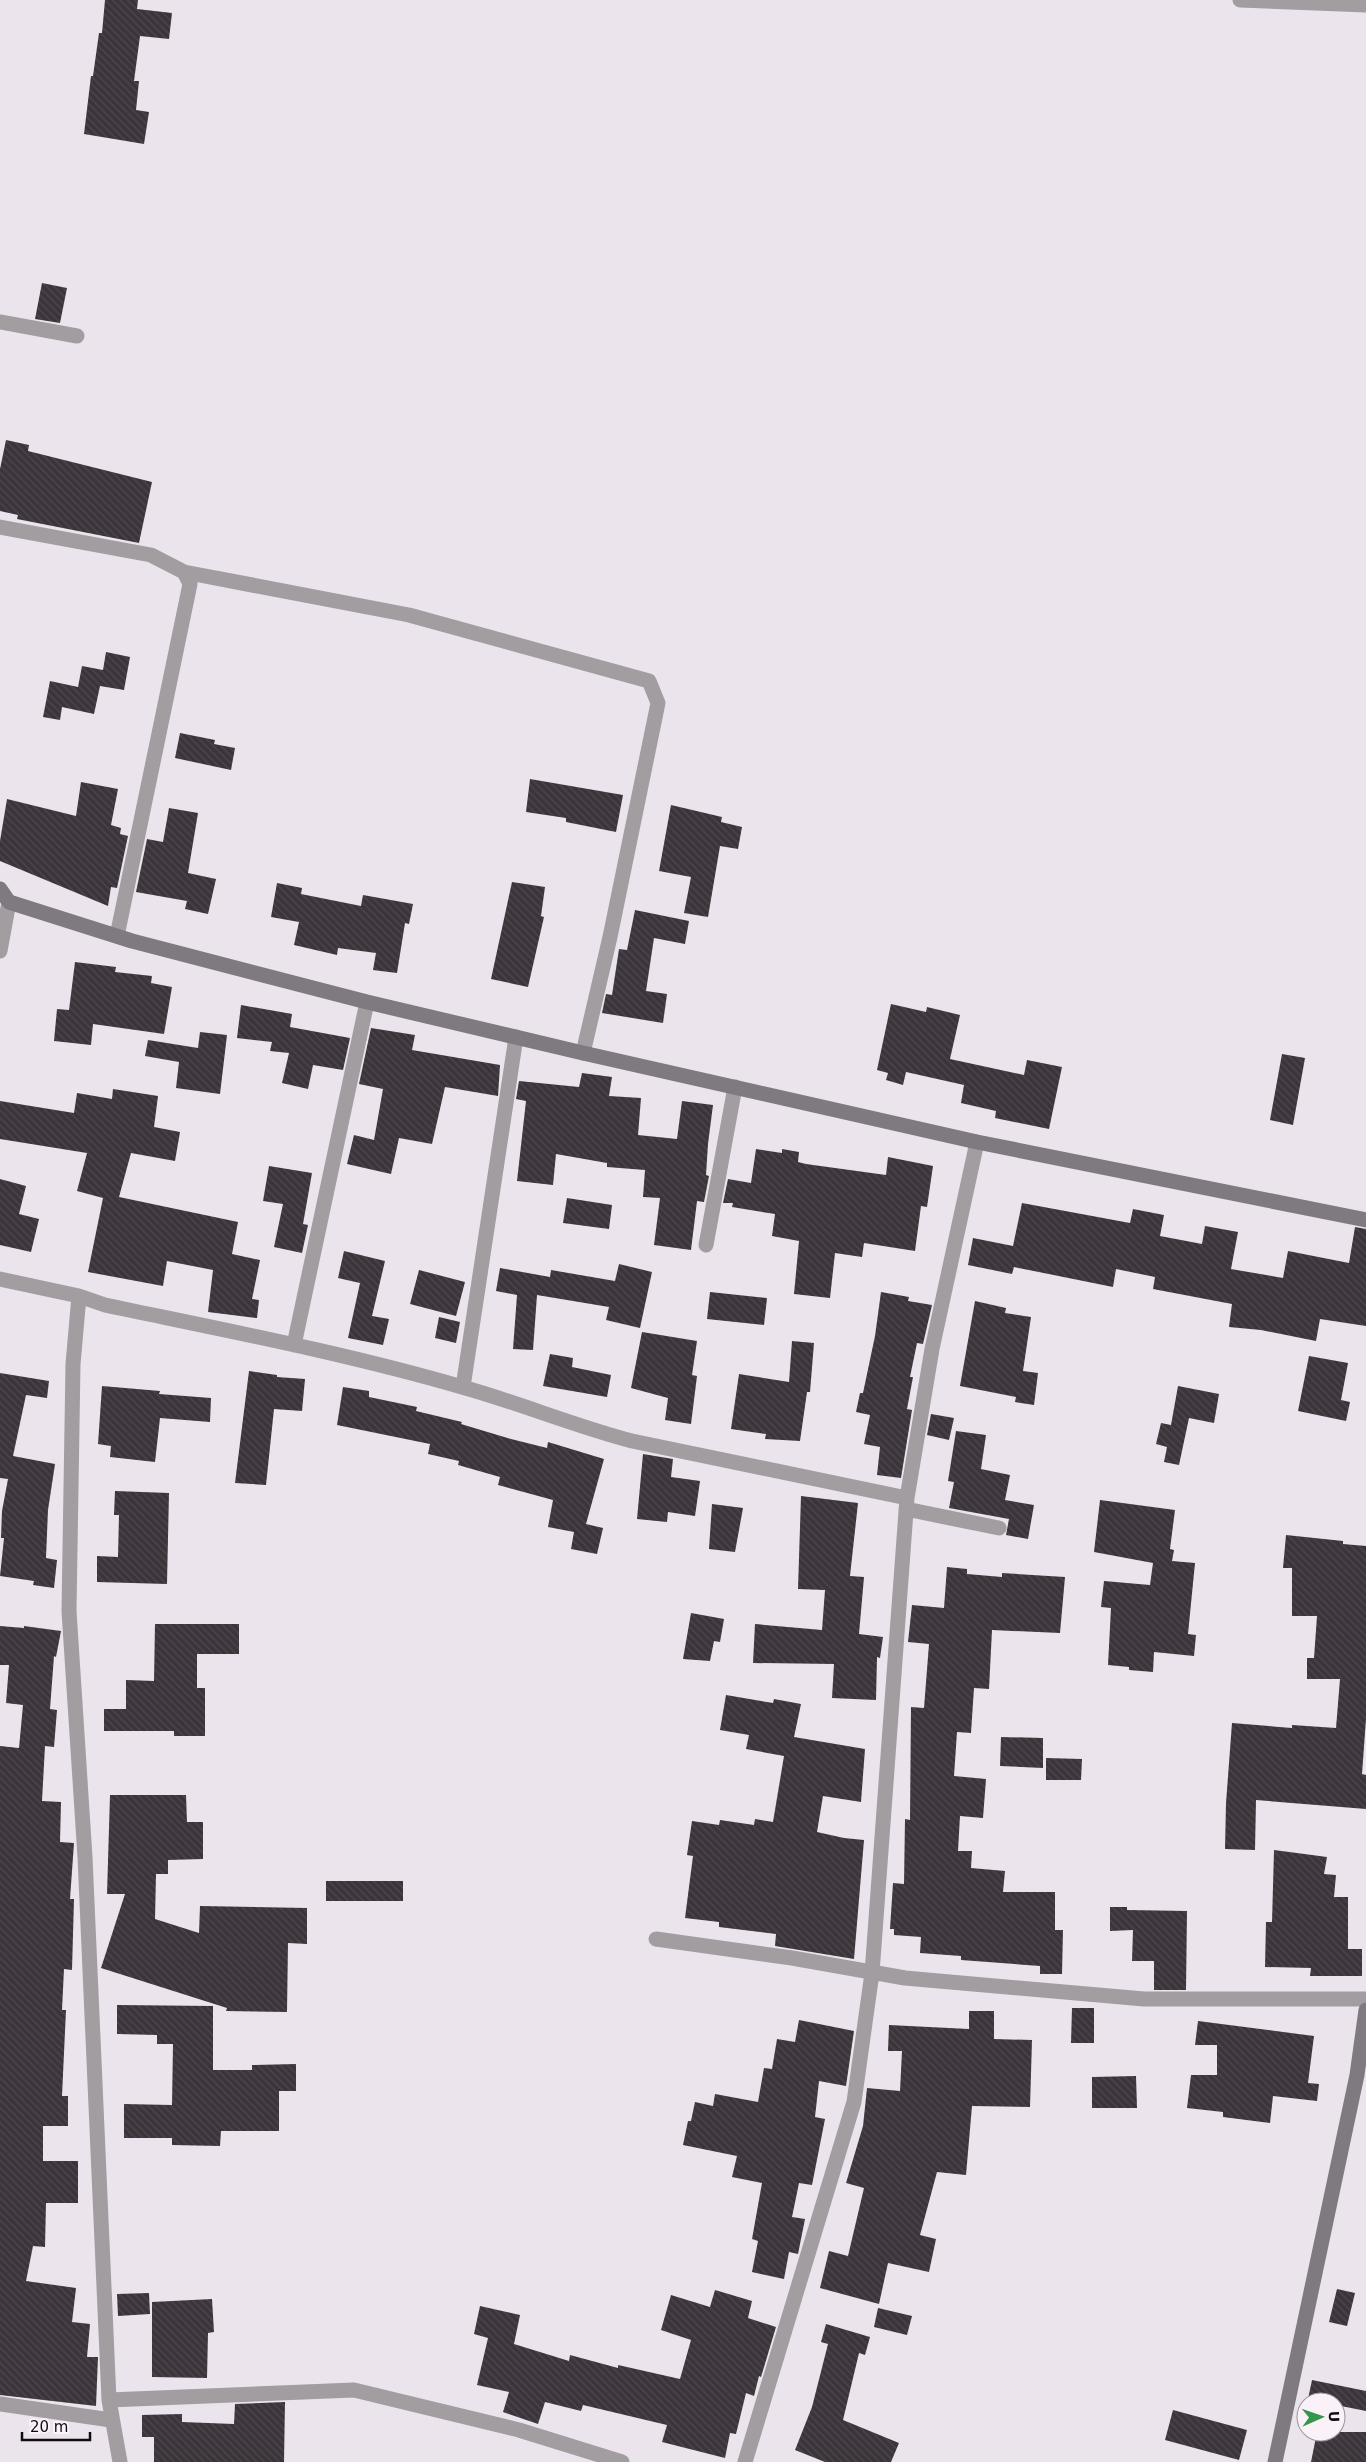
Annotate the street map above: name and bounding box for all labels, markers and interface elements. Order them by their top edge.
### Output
north arrow [1296,2392,1346,2442]
scale bar [22,2410,90,2442]
text: U [1326,2411,1342,2423]
text: 20 m [30,2418,68,2436]

